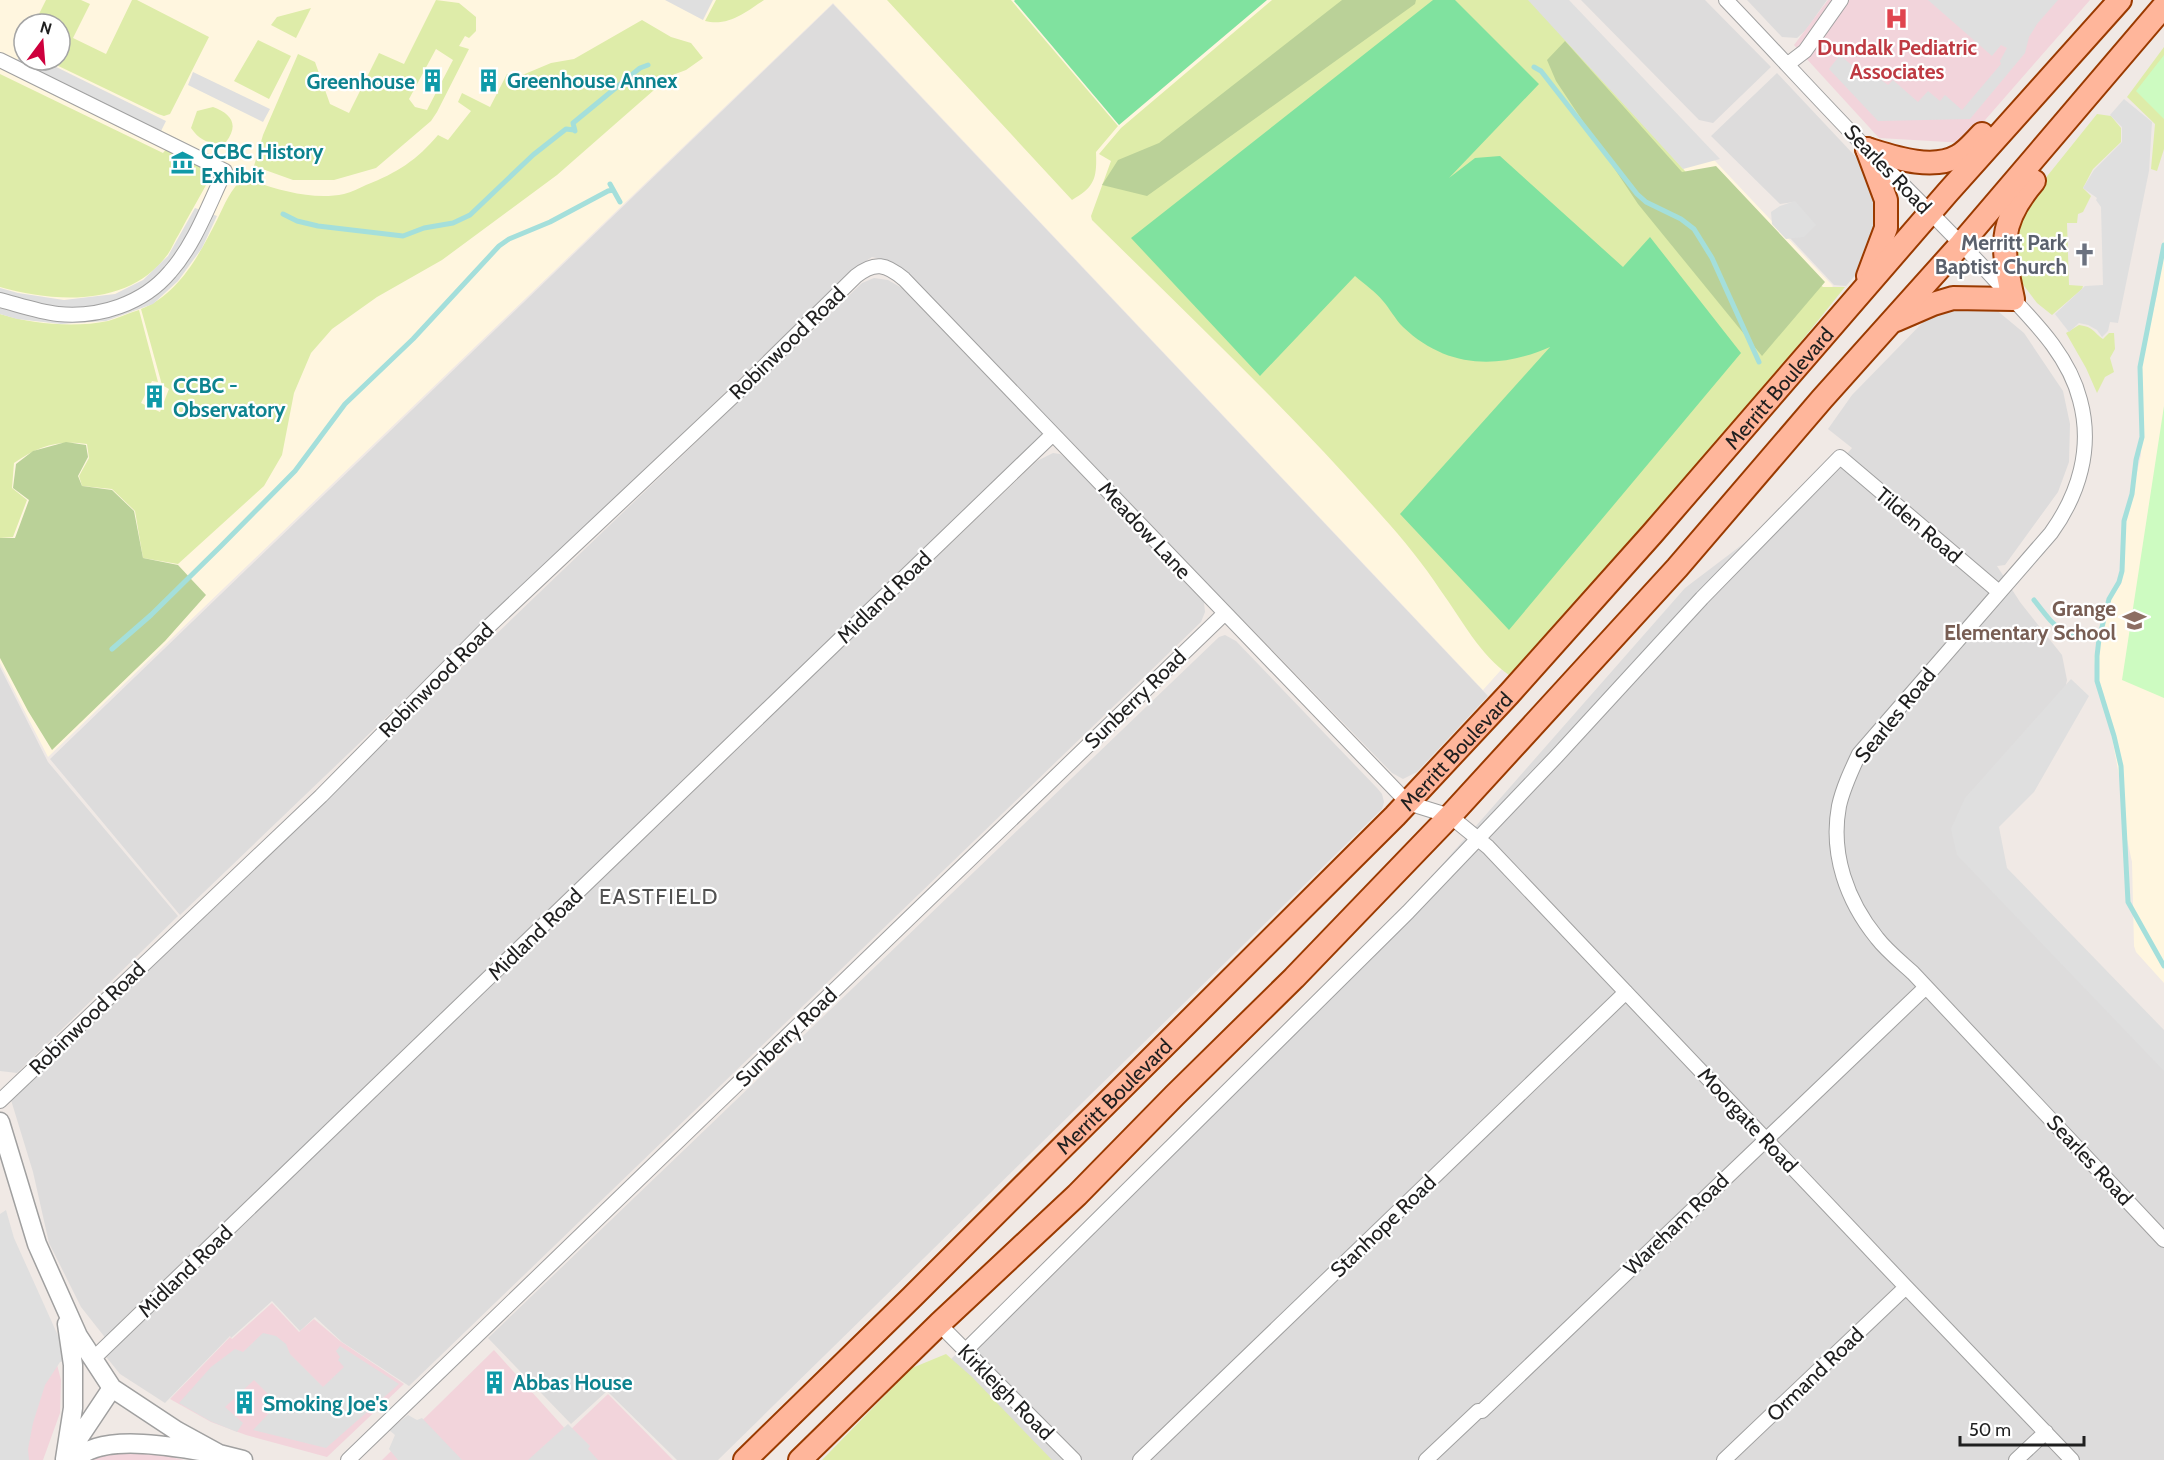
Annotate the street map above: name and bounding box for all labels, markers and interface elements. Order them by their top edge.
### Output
hospital icon: Dundalk Pediatric Associates [1884,6,1910,32]
north arrow [12,12,72,72]
text: N [38,17,54,39]
place label: Dundalk Pediatric Associates [1817,35,1978,84]
building icon: Greenhouse Annex [476,67,502,93]
building icon: Greenhouse [420,68,446,94]
place label: Greenhouse Annex [507,68,678,93]
place label: Greenhouse [306,69,415,94]
street label: Searles Road [1839,119,1937,219]
place label: CCBC History Exhibit [201,139,324,188]
museum icon: CCBC History Exhibit [170,150,196,176]
place label: Merritt Park Baptist Church [1935,230,2068,279]
church icon: Merritt Park Baptist Church [2072,241,2098,267]
street label: Robinwood Road [724,281,850,405]
street label: Merritt Boulevard [1719,322,1838,454]
place label: CCBC - Observatory [173,373,286,422]
building icon: CCBC - Observatory [142,384,168,410]
street label: Meadow Lane [1094,476,1197,584]
street label: Tilden Road [1871,482,1967,568]
street label: Midland Road [832,546,936,648]
place label: Grange Elementary School [1944,596,2116,645]
school or university icon: Grange Elementary School [2121,607,2147,633]
street label: Robinwood Road [374,618,498,742]
street label: Sunberry Road [1079,644,1191,754]
street label: Searles Road [1849,663,1941,767]
street label: Merritt Boulevard [1394,686,1517,815]
street label: Midland Road [483,883,587,985]
district label: EASTFIELD [599,883,719,910]
street label: Robinwood Road [24,956,150,1080]
street label: Sunberry Road [730,982,842,1092]
street label: Merritt Boulevard [1051,1033,1177,1159]
street label: Moorgate Road [1693,1062,1803,1178]
street label: Searles Road [2042,1110,2138,1210]
street label: Wareham Road [1618,1168,1734,1280]
street label: Stanhope Road [1325,1170,1441,1282]
street label: Midland Road [133,1220,237,1322]
street label: Ormand Road [1761,1322,1869,1426]
street label: Kirkleigh Road [953,1339,1059,1445]
building icon: Abbas House [482,1369,508,1395]
place label: Abbas House [513,1370,633,1395]
building icon: Smoking Joe's [232,1390,258,1416]
place label: Smoking Joe's [263,1391,388,1416]
scale bar [1960,1409,2084,1447]
text: 50 m [1969,1419,2011,1441]

